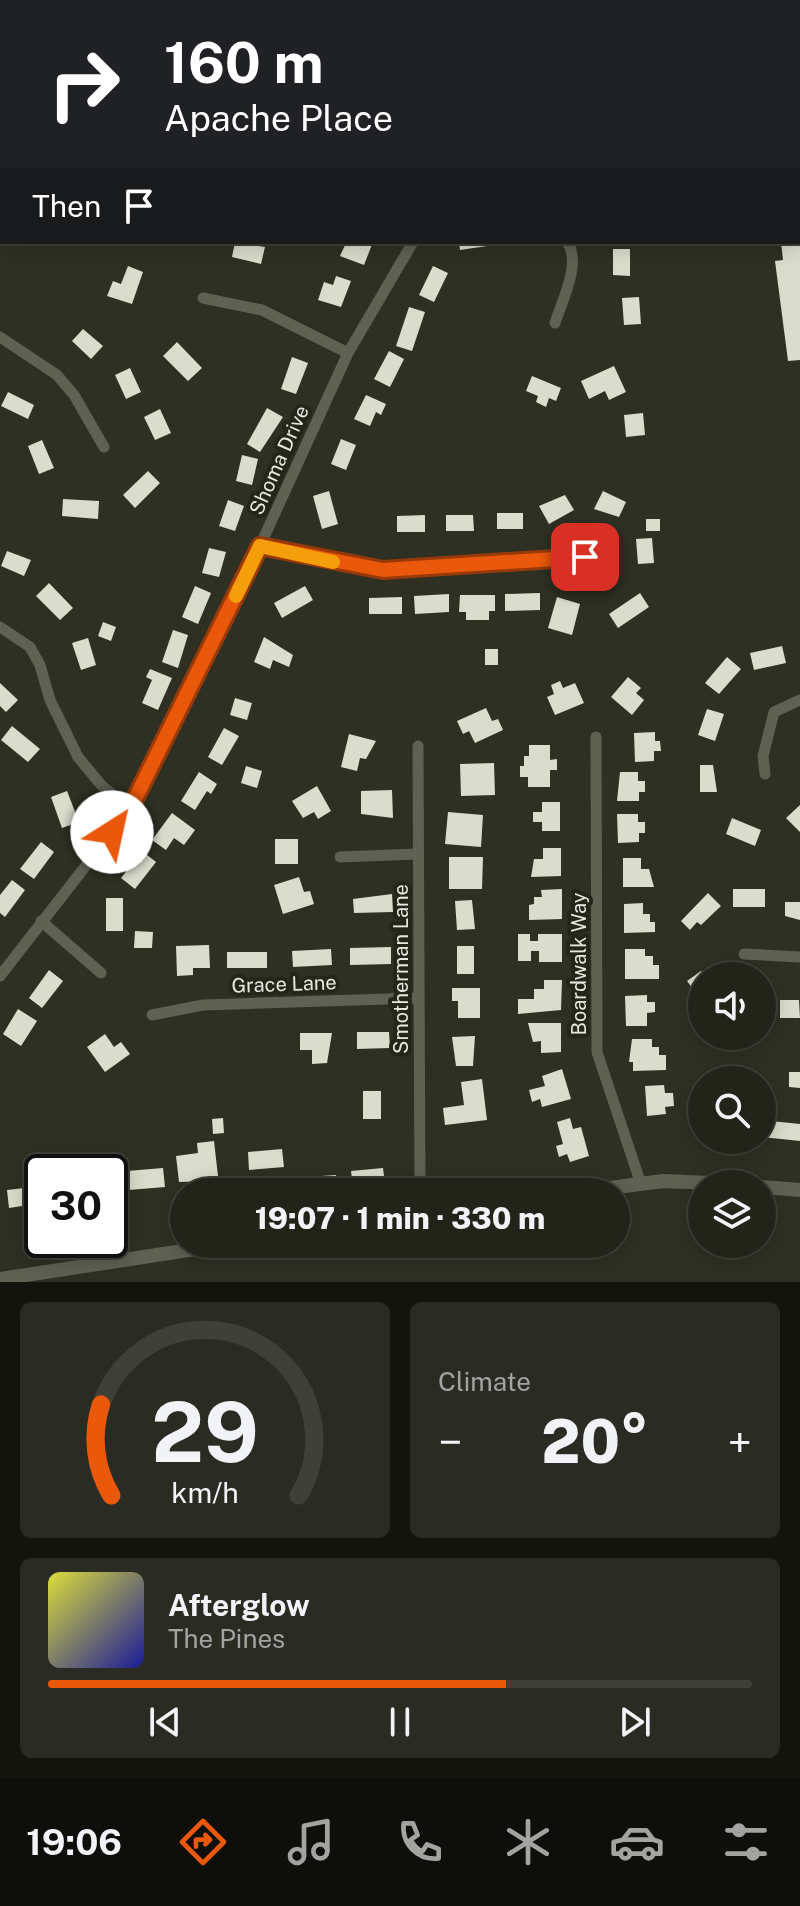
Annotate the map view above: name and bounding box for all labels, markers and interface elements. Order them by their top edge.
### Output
text: 160 m [164,30,324,96]
icon: right [32,32,136,136]
text: Apache Place [164,97,393,139]
icon: arrive [117,184,161,228]
text: Then [32,188,101,224]
street label: Shoma Drive [244,402,314,518]
pin [551,523,619,591]
icon: arrive [563,535,607,579]
position arrow [70,790,154,874]
street label: Smotherman Lane [389,884,413,1054]
street label: Boardwalk Way [567,892,591,1035]
map controls [688,962,776,1258]
button: sound [688,962,776,1050]
street label: Grace Lane [231,970,337,998]
button: search [688,1066,776,1154]
speed limit sign: 30 [24,1154,128,1258]
button: layers [688,1170,776,1258]
text: 19:07 · 1 min · 330 m [255,1200,545,1236]
text: Climate [438,1366,531,1397]
text: 29 [151,1383,259,1481]
text: 20° [541,1406,649,1477]
text: − [438,1416,462,1468]
text: + [728,1416,752,1468]
text: km/h [171,1476,239,1509]
text: Afterglow [168,1587,310,1623]
text: The Pines [168,1623,285,1654]
icon: previous [143,1700,187,1744]
icon: pause [378,1700,422,1744]
icon: next [613,1700,657,1744]
icon: directions [175,1814,231,1870]
icon: music [283,1814,339,1870]
icon: phone [392,1814,448,1870]
icon: climate [500,1814,556,1870]
icon: car [609,1814,665,1870]
icon: filters [718,1814,774,1870]
text: 19:06 [26,1821,122,1863]

